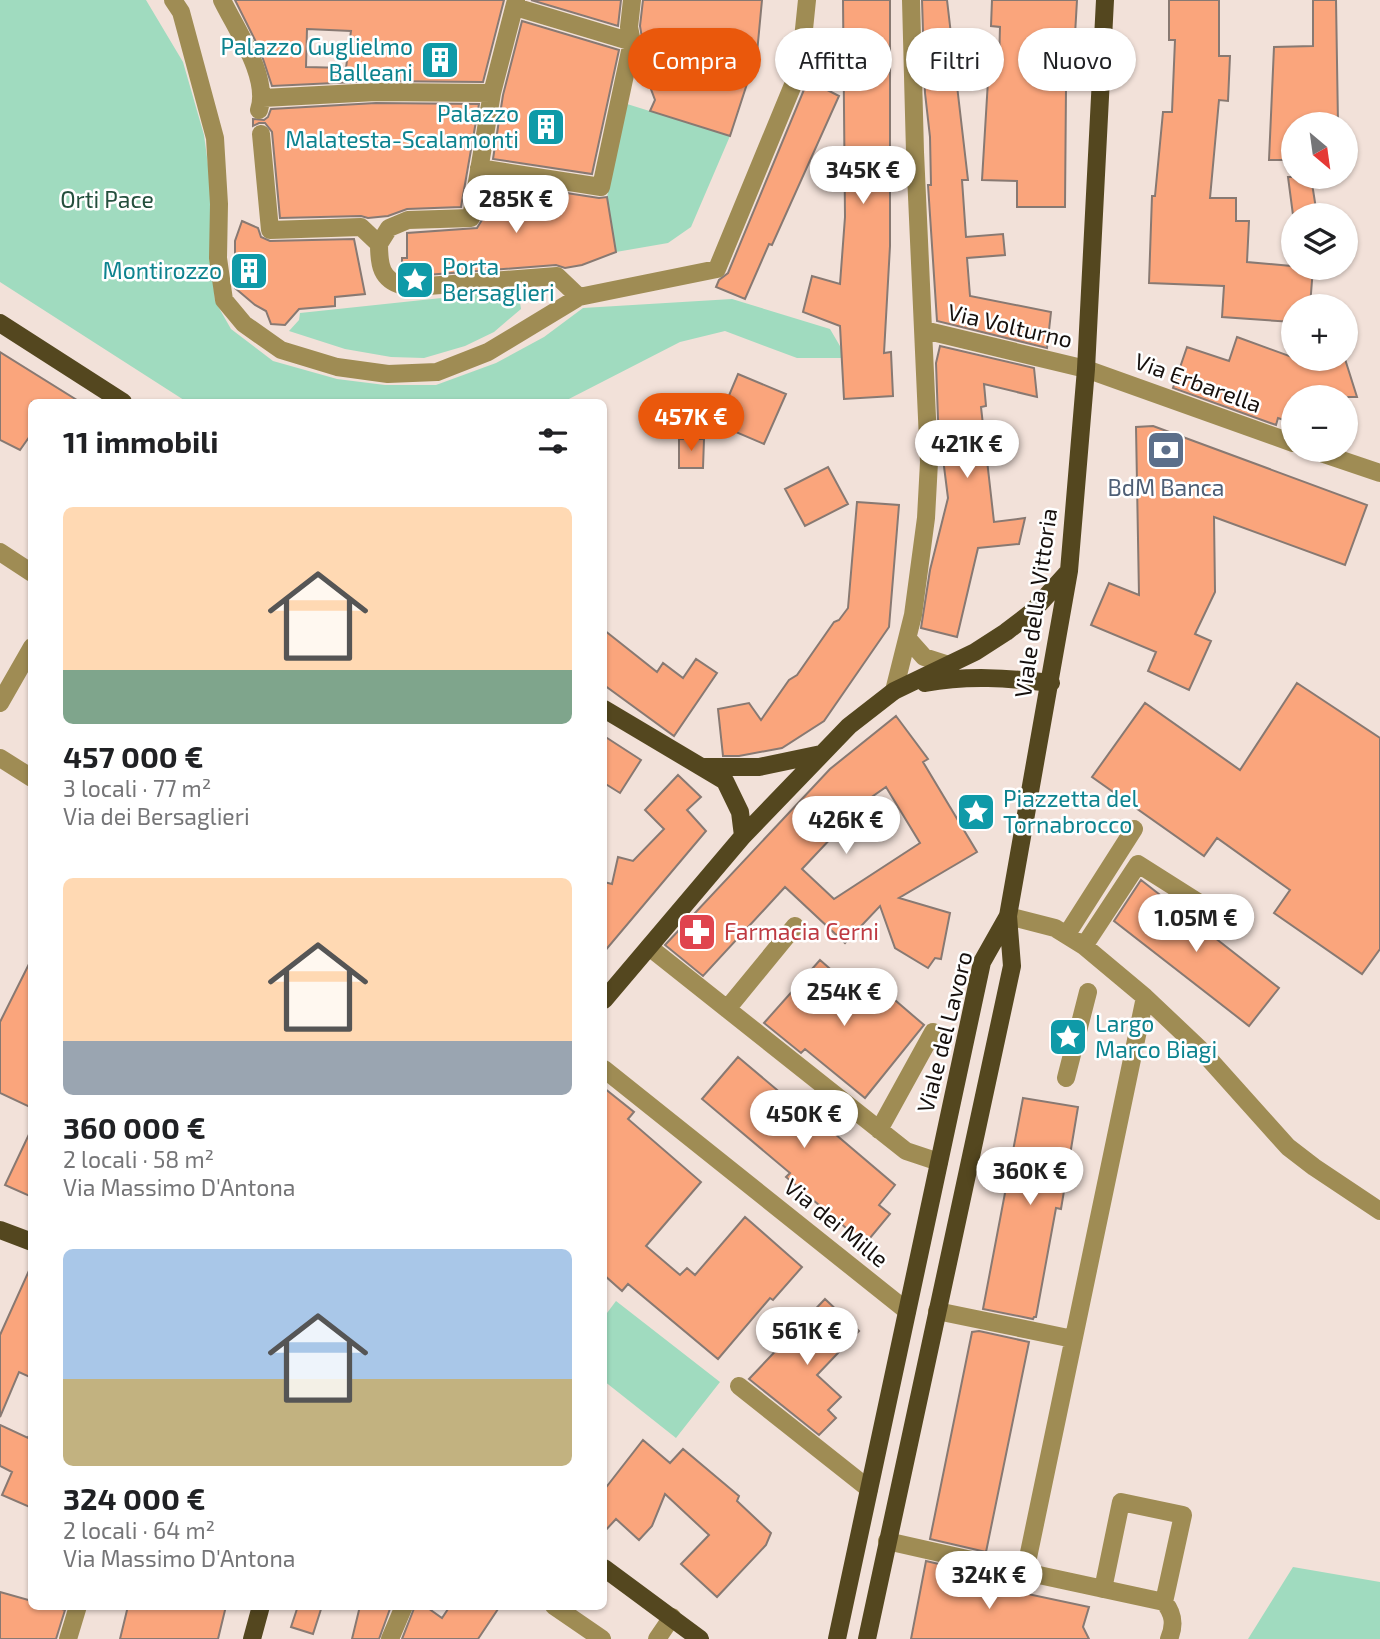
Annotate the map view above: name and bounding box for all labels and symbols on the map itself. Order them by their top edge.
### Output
place label: Palazzo Guglielmo Balleani [220,32,413,86]
building icon: Palazzo Guglielmo Balleani [419,39,461,81]
place label: Palazzo Malatesta-Scalamonti [285,99,519,153]
building icon: Palazzo Malatesta-Scalamonti [525,106,567,148]
north arrow [1281,112,1358,189]
pin: 345K € [806,146,920,206]
pin: 285K € [459,176,573,235]
park label: Orti Pace [60,185,154,213]
building icon: Montirozzo [228,250,270,292]
place label: Porta Bersaglieri [442,252,555,306]
place label: Montirozzo [102,256,222,284]
place icon: Porta Bersaglieri [394,259,436,301]
street label: Via Volturno [945,297,1075,353]
street label: Via Erbarella [1131,346,1266,418]
pin: 457K € [634,393,748,453]
pin: 421K € [910,420,1024,480]
bank icon: BdM Banca [1145,429,1187,471]
place label: BdM Banca [1108,473,1224,501]
street label: Viale della Vittoria [1008,506,1062,699]
place label: Piazzetta del Tornabrocco [1003,784,1139,838]
place icon: Piazzetta del Tornabrocco [955,791,997,833]
pin: 426K € [789,796,903,856]
pin: 1.05M € [1131,894,1261,954]
pharmacy icon: Farmacia Cerni [676,911,718,953]
place label: Farmacia Cerni [724,917,879,945]
street label: Viale del Lavoro [910,948,978,1115]
pin: 254K € [787,968,901,1028]
place label: Largo Marco Biagi [1095,1009,1217,1063]
place icon: Largo Marco Biagi [1047,1016,1089,1058]
pin: 450K € [747,1090,861,1150]
pin: 360K € [973,1148,1087,1207]
street label: Via dei Mille [779,1172,894,1273]
pin: 561K € [750,1308,864,1367]
pin: 324K € [932,1552,1046,1611]

